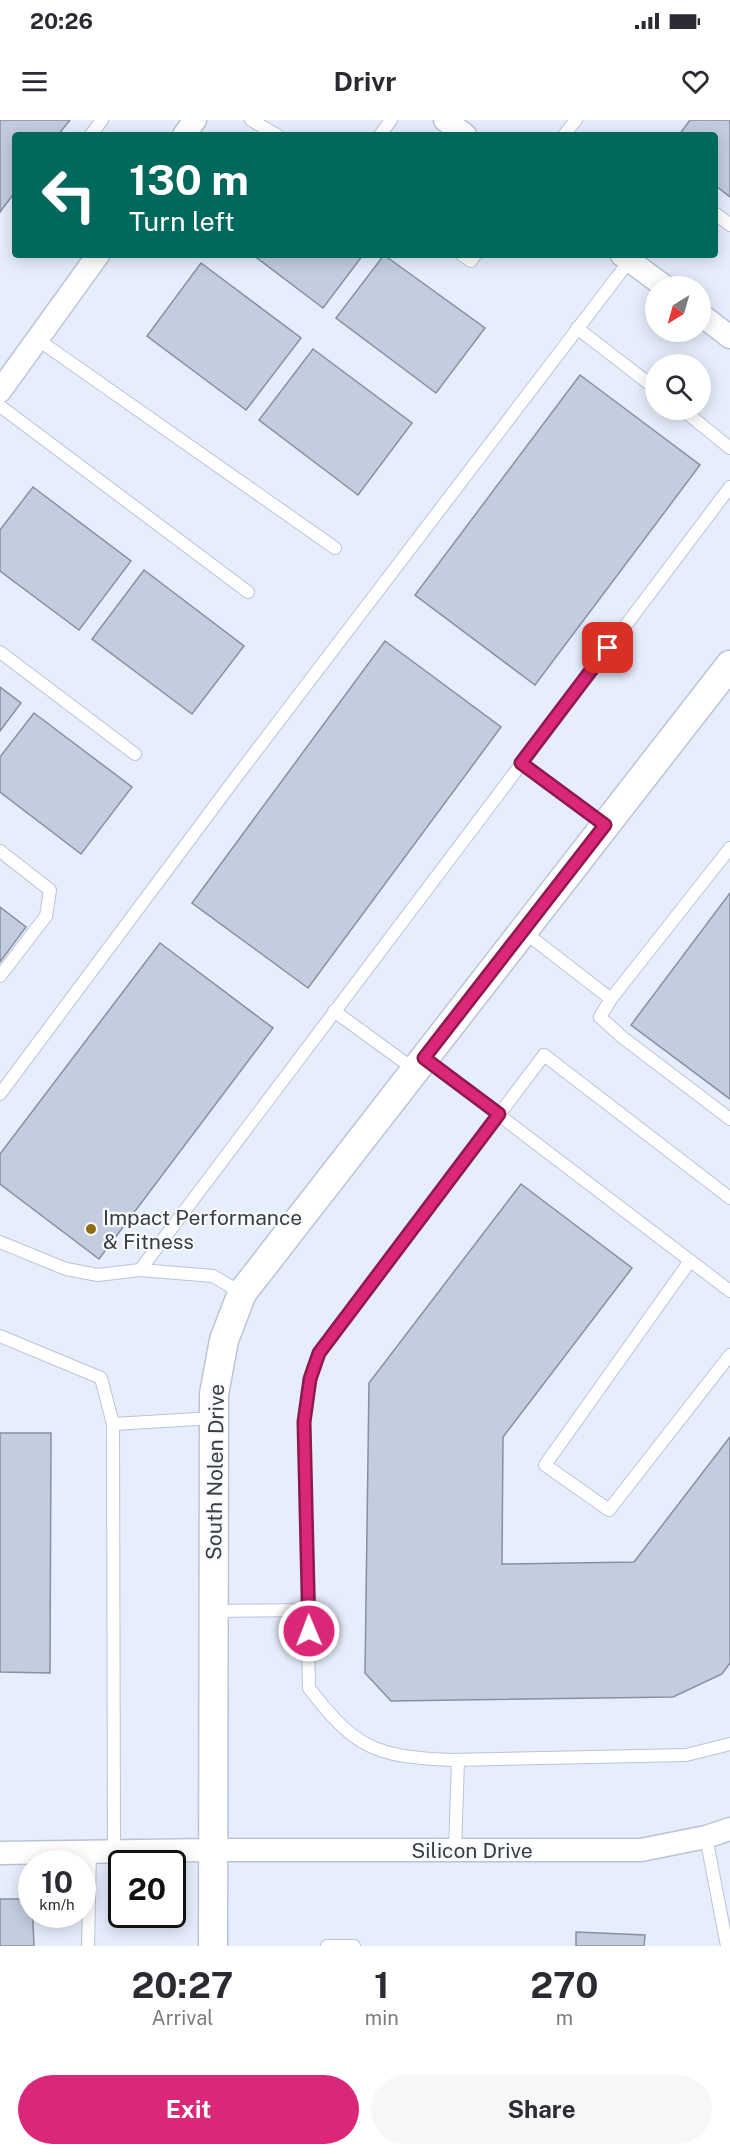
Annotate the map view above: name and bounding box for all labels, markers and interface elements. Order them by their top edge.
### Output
text: 20:26 [30,8,93,34]
icon: menu [18,65,51,98]
text: Drivr [334,65,396,97]
icon: heart [679,65,712,98]
text: 130 m [129,155,249,204]
icon: left [30,156,108,234]
text: Turn left [129,205,235,237]
north arrow [645,276,711,342]
map controls [645,276,711,420]
button: search [645,354,711,420]
pin [582,622,633,673]
icon: arrive [591,631,624,664]
place label: Impact Performance & Fitness [103,1205,302,1254]
marker: Impact Performance & Fitness [84,1222,98,1236]
street label: South Nolen Drive [201,1384,229,1560]
position arrow [277,1599,341,1663]
street label: Silicon Drive [411,1838,533,1863]
speed limit sign: 20 [108,1850,186,1928]
text: 10 [41,1864,73,1900]
text: km/h [39,1896,75,1913]
text: 20:27 [131,1964,233,2006]
text: 1 [374,1964,390,2006]
text: 270 [530,1964,598,2006]
text: Arrival [152,2006,213,2030]
text: min [365,2006,399,2030]
text: m [556,2006,573,2030]
button: Exit [18,2075,359,2144]
button: Share [371,2075,712,2144]

